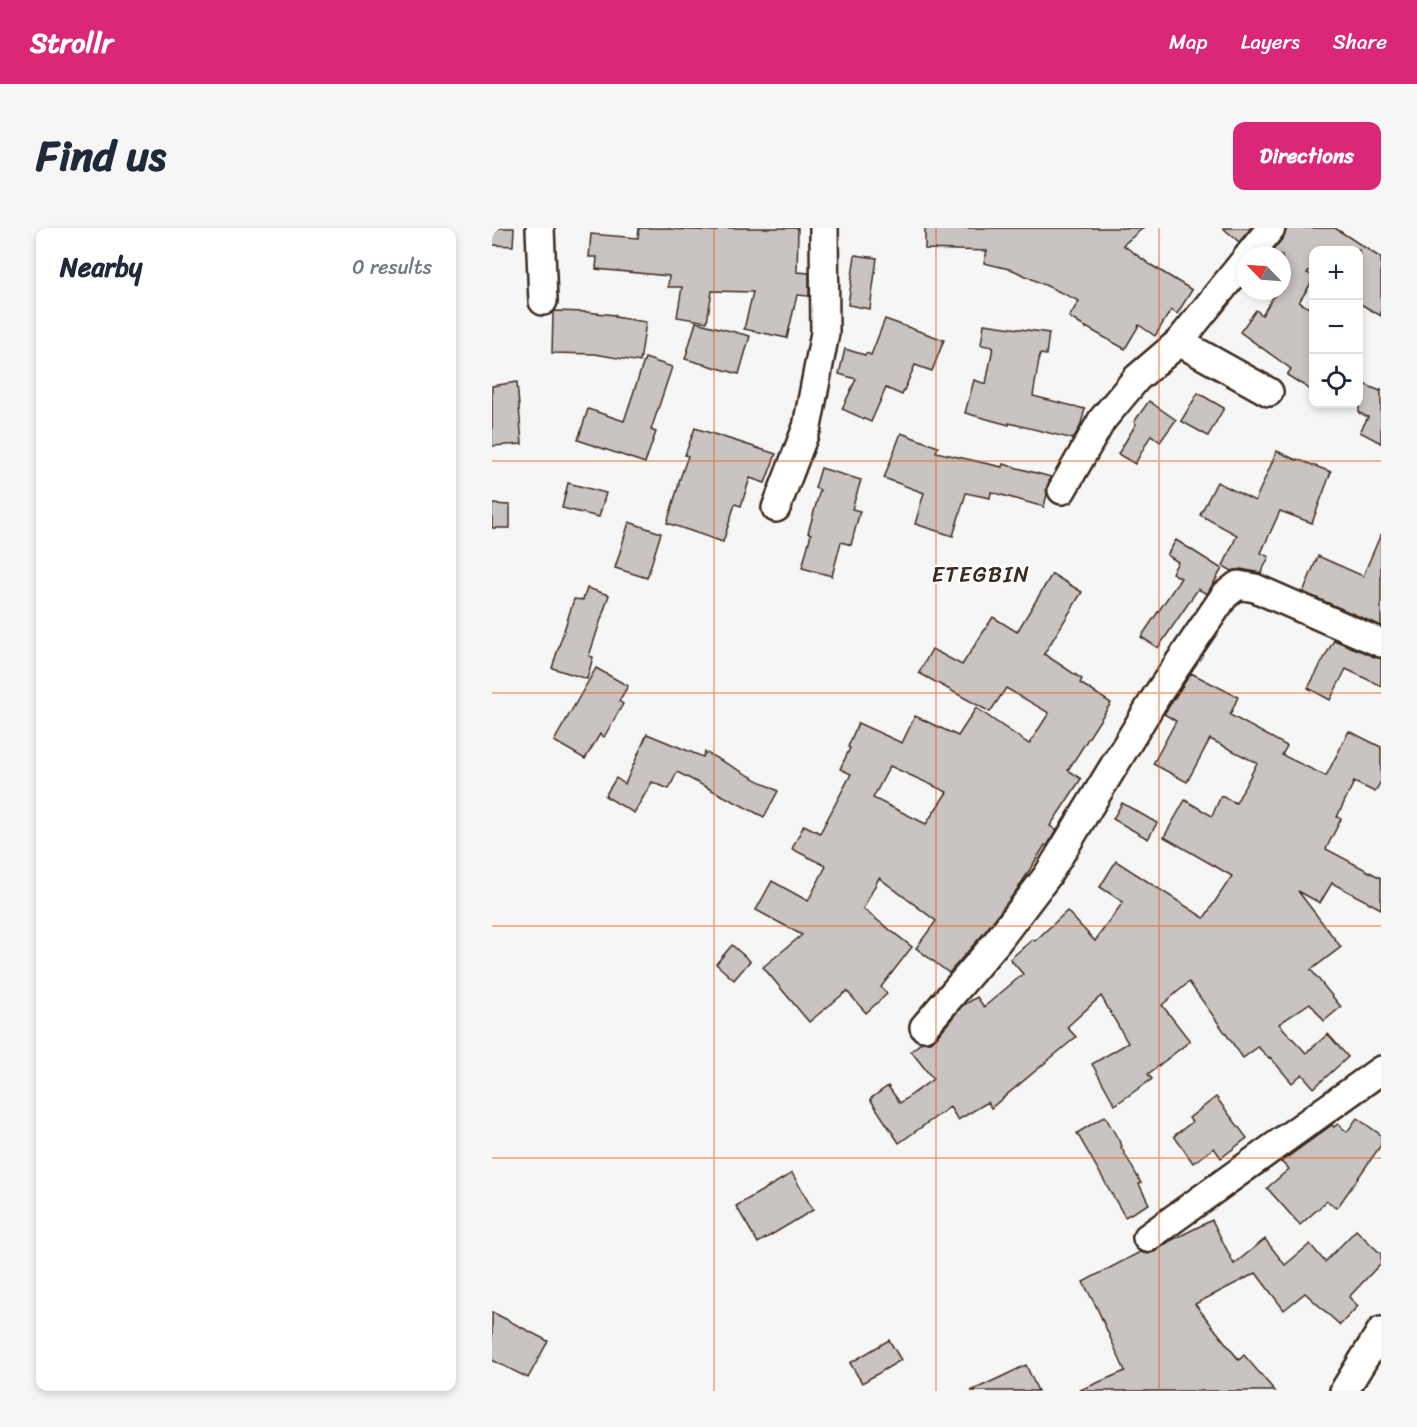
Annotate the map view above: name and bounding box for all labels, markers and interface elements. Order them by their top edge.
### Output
text: Strollr [30,18,113,67]
text: Map [1169,23,1208,61]
text: Layers [1241,23,1300,61]
text: Share [1333,23,1387,61]
text: Find us [36,119,166,193]
button: Directions [1233,122,1381,190]
text: Nearby [60,244,142,290]
north arrow [1237,246,1291,300]
map controls [1309,246,1363,408]
button: + [1309,246,1363,300]
text: 0 results [352,250,432,285]
button: − [1309,300,1363,354]
button: locate [1309,354,1363,408]
district label: ETEGBIN [932,555,1030,594]

